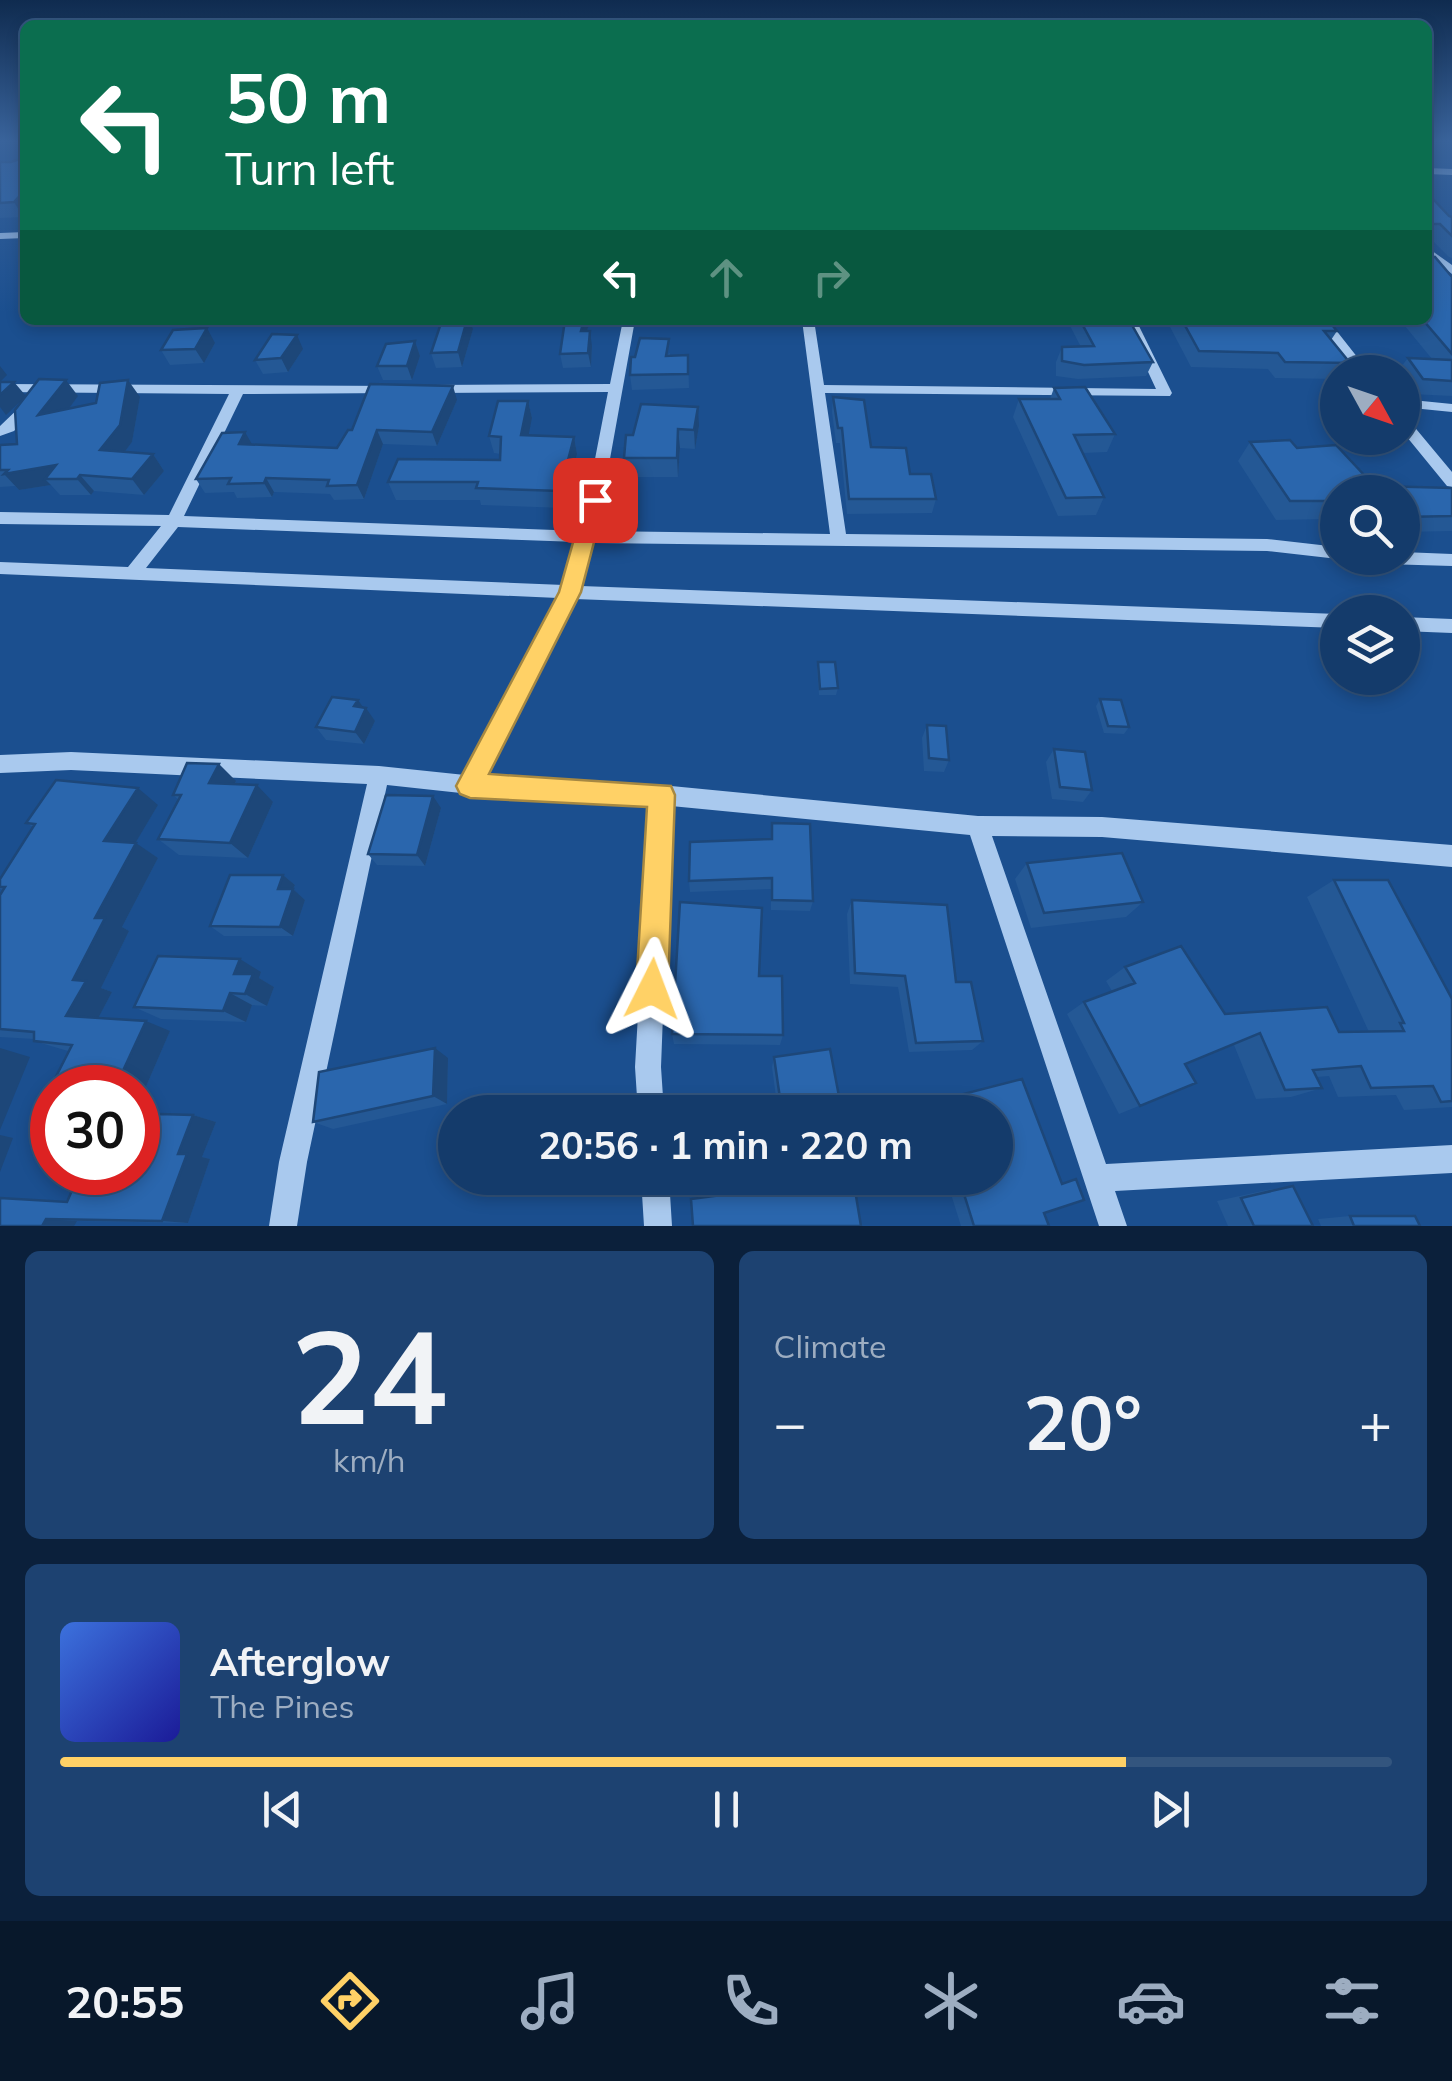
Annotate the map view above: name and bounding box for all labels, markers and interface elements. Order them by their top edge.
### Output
text: 50 m [225,53,391,141]
icon: left [60,60,190,190]
text: Turn left [225,140,394,196]
icon: left [594,250,649,305]
icon: ahead [699,250,754,305]
icon: right [804,250,859,305]
north arrow [1320,355,1420,455]
map controls [1320,355,1420,695]
pin [553,458,638,543]
icon: arrive [568,473,623,528]
button: search [1320,475,1420,575]
button: layers [1320,595,1420,695]
position arrow [600,937,704,1041]
speed limit sign: 30 [30,1065,160,1195]
text: 20:56 · 1 min · 220 m [538,1121,913,1169]
text: 24 [291,1293,447,1457]
text: Climate [774,1326,886,1366]
text: 20° [1024,1375,1142,1469]
text: − [774,1388,807,1457]
text: + [1359,1388,1392,1457]
text: km/h [333,1440,405,1480]
text: Afterglow [210,1638,390,1686]
text: The Pines [210,1686,354,1726]
icon: previous [255,1782,310,1837]
icon: pause [699,1782,754,1837]
icon: next [1143,1782,1198,1837]
icon: directions [315,1966,385,2036]
icon: music [515,1966,585,2036]
icon: phone [716,1966,786,2036]
icon: climate [916,1966,986,2036]
icon: car [1116,1966,1186,2036]
icon: filters [1317,1966,1387,2036]
text: 20:55 [65,1973,184,2029]

